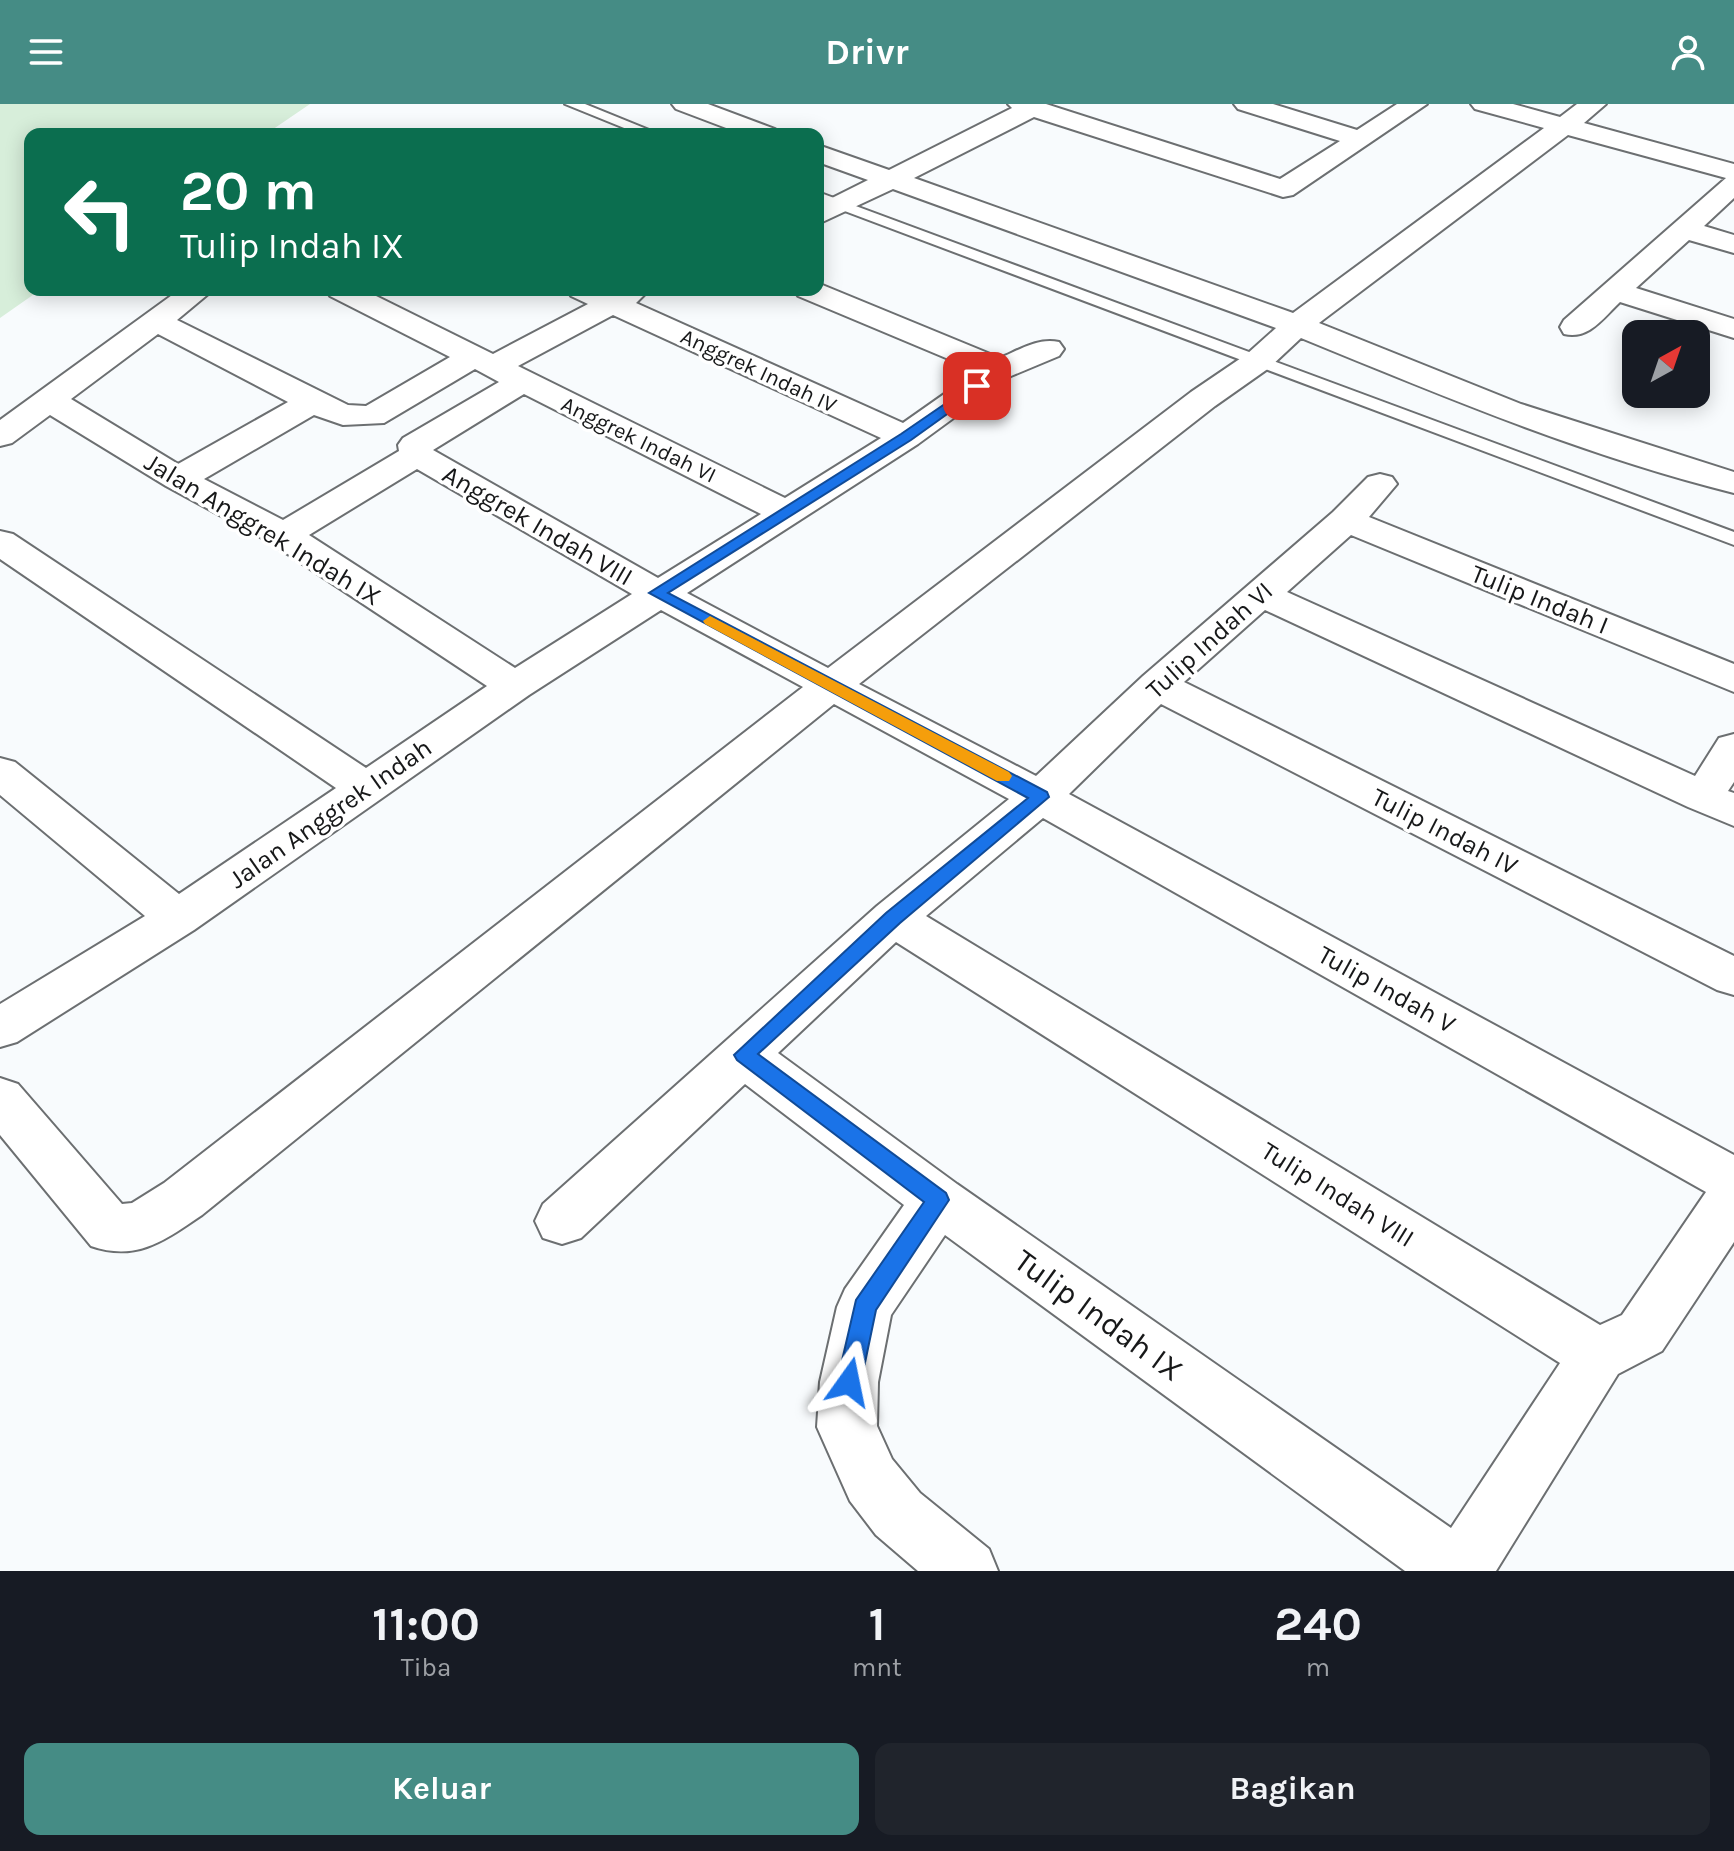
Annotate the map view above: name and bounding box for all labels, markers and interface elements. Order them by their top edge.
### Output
icon: menu [24,30,68,74]
icon: person [1666,30,1710,74]
text: Drivr [825,31,909,73]
text: 20 m [180,158,317,223]
icon: left [48,160,152,264]
text: Tulip Indah IX [180,225,404,267]
north arrow [1622,320,1710,408]
map controls [1622,320,1710,408]
street label: Anggrek Indah IV [676,323,841,418]
pin [943,352,1011,420]
icon: arrive [955,364,999,408]
street label: Anggrek Indah VI [557,391,720,489]
street label: Jalan Anggrek Indah IX [139,447,387,612]
street label: Anggrek Indah VIII [437,458,638,593]
street label: Tulip Indah I [1467,558,1613,641]
street label: Tulip Indah VI [1140,575,1279,705]
street label: Jalan Anggrek Indah [223,732,438,895]
street label: Tulip Indah IV [1367,781,1523,882]
street label: Tulip Indah V [1313,939,1461,1040]
street label: Tulip Indah VIII [1256,1135,1420,1254]
street label: Tulip Indah IX [1007,1242,1190,1389]
position arrow [807,1340,891,1424]
text: 11:00 [372,1596,480,1652]
text: 1 [868,1596,886,1652]
text: 240 [1274,1596,1362,1652]
text: Tiba [401,1652,451,1683]
text: mnt [852,1652,902,1683]
text: m [1306,1652,1330,1683]
button: Keluar [24,1743,859,1835]
button: Bagikan [875,1743,1710,1835]

